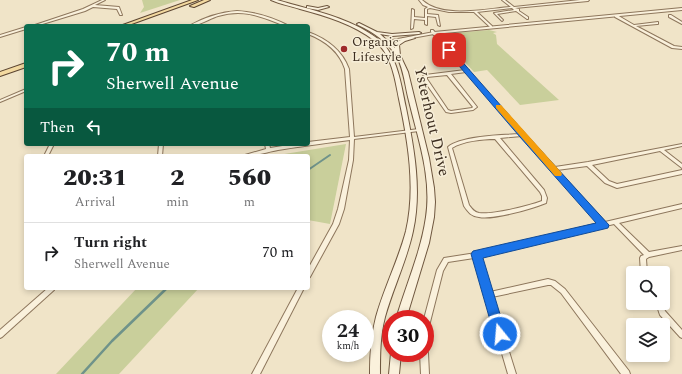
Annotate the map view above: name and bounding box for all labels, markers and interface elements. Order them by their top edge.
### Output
text: 70 m [106,31,170,74]
place label: Organic Lifestyle [352,32,401,67]
pin [432,33,466,67]
icon: arrive [438,39,460,61]
icon: right [40,40,92,92]
marker: Organic Lifestyle [339,44,349,54]
street label: Ysterhout Drive [408,63,456,179]
text: Sherwell Avenue [106,70,239,97]
text: Then [40,116,75,139]
icon: left [83,116,105,138]
text: 20:31 [63,160,127,196]
text: 2 [170,160,185,196]
text: 560 [228,160,271,196]
text: Arrival [75,192,115,212]
text: min [166,192,189,212]
text: m [244,192,255,212]
text: Turn right [74,231,147,254]
text: 70 m [262,241,294,264]
icon: right [40,242,62,264]
text: Sherwell Avenue [74,254,170,274]
map controls [626,266,670,362]
button: search [626,266,670,310]
speed limit sign: 30 [382,310,434,362]
position arrow [479,313,521,355]
text: 24 [337,316,359,346]
button: layers [626,318,670,362]
text: km/h [337,338,359,354]

